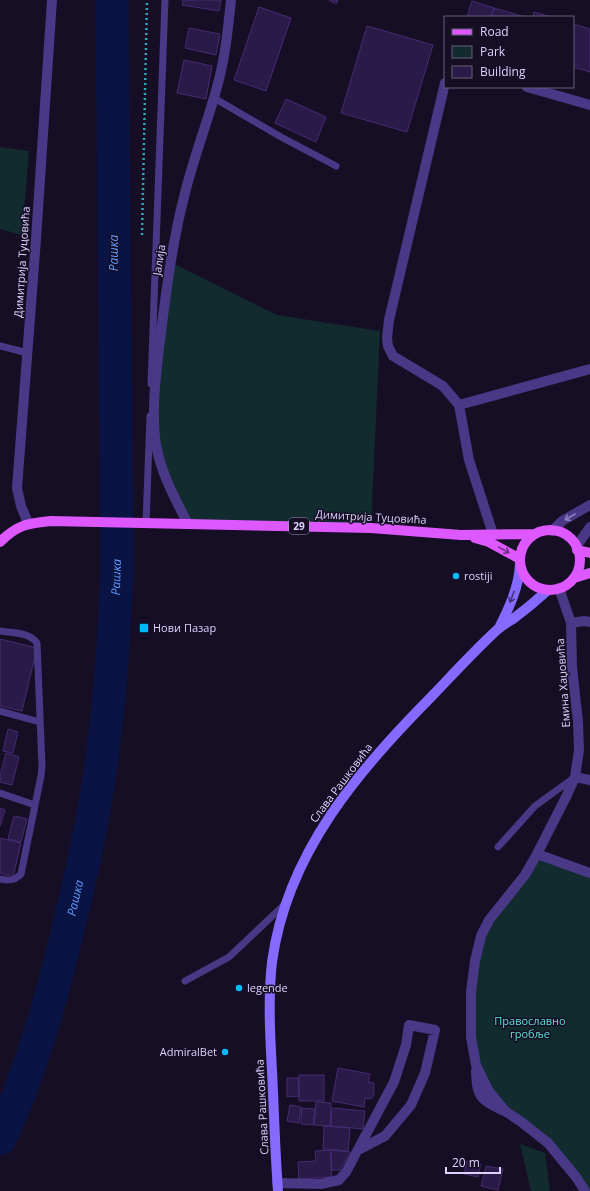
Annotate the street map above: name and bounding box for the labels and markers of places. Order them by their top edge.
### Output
place label: rostiji [464,568,493,583]
marker: rostiji [451,571,461,581]
place label: Нови Пазар [153,620,216,635]
marker: Нови Пазар [138,622,150,634]
place label: legende [247,980,288,995]
marker: legende [234,983,244,993]
place label: AdmiralBet [160,1044,217,1059]
marker: AdmiralBet [220,1047,230,1057]

